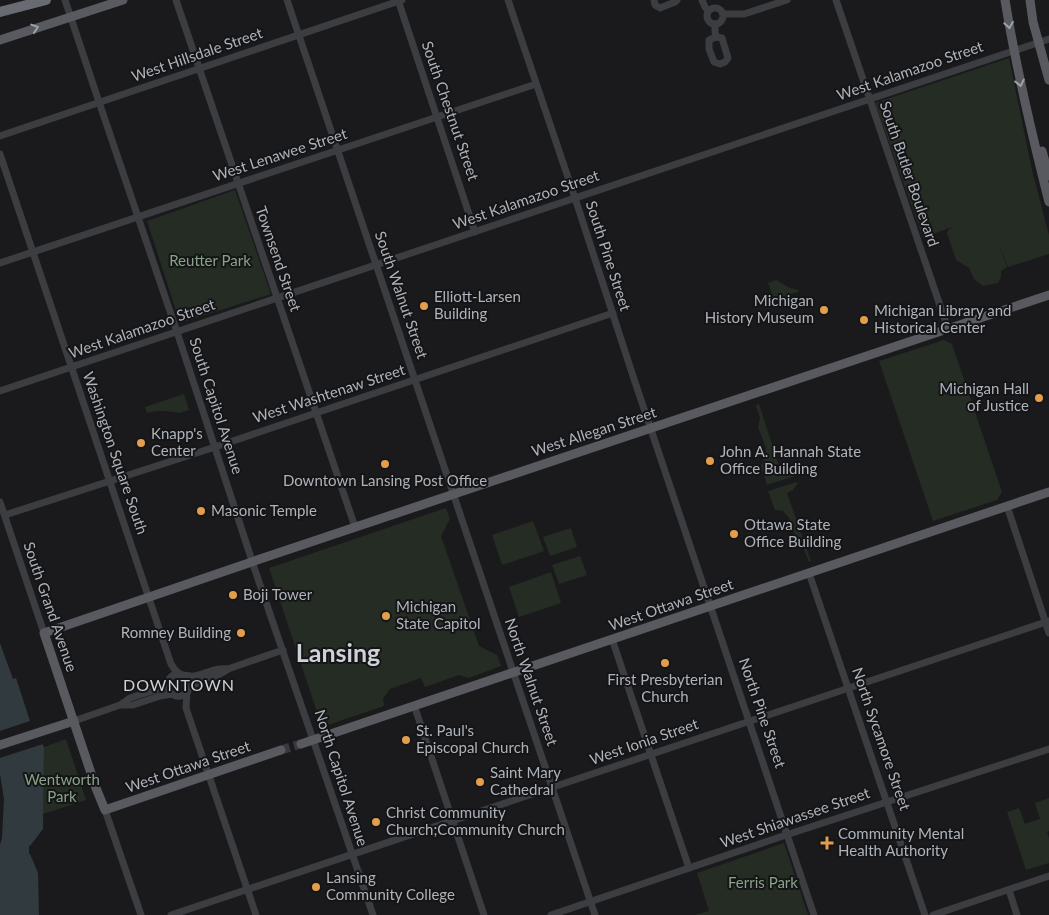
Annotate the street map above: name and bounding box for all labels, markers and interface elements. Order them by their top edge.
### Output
one-way arrow [1003,21,1013,30]
street label: West Hillsdale Street [129,23,265,85]
one-way arrow [31,24,39,34]
street label: West Kalamazoo Street [834,36,986,104]
street label: South Chestnut Street [419,39,483,183]
one-way arrow [1014,79,1025,88]
street label: South Butler Boulevard [877,99,943,249]
street label: West Lenawee Street [210,124,350,184]
street label: West Kalamazoo Street [450,165,602,233]
street label: South Pine Street [583,198,635,314]
street label: Townsend Street [253,204,306,314]
street label: South Walnut Street [372,229,432,361]
park label: Reutter Park [169,251,251,269]
place label: Elliott-Larsen Building [434,287,521,322]
place label: Michigan History Museum [705,291,814,326]
street label: West Kalamazoo Street [66,294,218,362]
marker: Elliott-Larsen Building [418,300,430,312]
place label: Michigan Library and Historical Center [874,301,1011,336]
marker: Michigan History Museum [818,304,830,316]
marker: Michigan Library and Historical Center [858,314,870,326]
street label: South Capitol Avenue [186,335,248,476]
street label: West Washtenaw Street [250,360,408,426]
street label: Washington Square South [80,369,152,536]
place label: Michigan Hall of Justice [939,379,1029,414]
marker: Michigan Hall of Justice [1033,392,1045,404]
street label: West Allegan Street [529,402,659,460]
place label: Knapp's Center [151,424,203,459]
marker: Knapp's Center [135,437,147,449]
place label: John A. Hannah State Office Building [720,442,861,477]
marker: John A. Hannah State Office Building [704,455,716,467]
marker: Downtown Lansing Post Office [379,458,391,470]
place label: Downtown Lansing Post Office [283,471,487,489]
place label: Masonic Temple [211,501,317,519]
marker: Masonic Temple [195,505,207,517]
place label: Ottawa State Office Building [744,515,841,550]
marker: Ottawa State Office Building [728,528,740,540]
street label: South Grand Avenue [20,539,82,674]
street label: West Ottawa Street [606,574,736,634]
place label: Boji Tower [243,585,313,603]
marker: Boji Tower [227,589,239,601]
place label: Michigan State Capitol [396,597,481,632]
marker: Michigan State Capitol [380,610,392,622]
street label: North Walnut Street [502,616,562,748]
place label: Romney Building [121,623,231,641]
marker: Romney Building [235,627,247,639]
district label: Lansing [296,637,380,667]
street label: North Pine Street [736,655,790,771]
marker: First Presbyterian Church [659,657,671,669]
street label: North Sycamore Street [849,665,915,813]
place label: First Presbyterian Church [607,670,723,705]
district label: DOWNTOWN [123,675,235,694]
street label: North Capitol Avenue [311,707,373,848]
street label: West Ionia Street [587,714,701,768]
place label: St. Paul's Episcopal Church [416,721,529,756]
marker: St. Paul's Episcopal Church [400,734,412,746]
street label: West Ottawa Street [123,736,253,796]
place label: Saint Mary Cathedral [490,763,561,798]
park label: Wentworth Park [24,770,100,805]
marker: Saint Mary Cathedral [474,776,486,788]
street label: West Shiawassee Street [718,783,872,851]
place label: Christ Community Church;Community Church [386,803,565,838]
marker: Christ Community Church;Community Church [370,816,382,828]
place label: Community Mental Health Authority [838,824,964,859]
marker: Community Mental Health Authority [820,836,834,850]
place label: Lansing Community College [326,868,455,903]
park label: Ferris Park [728,873,798,891]
marker: Lansing Community College [310,881,322,893]

